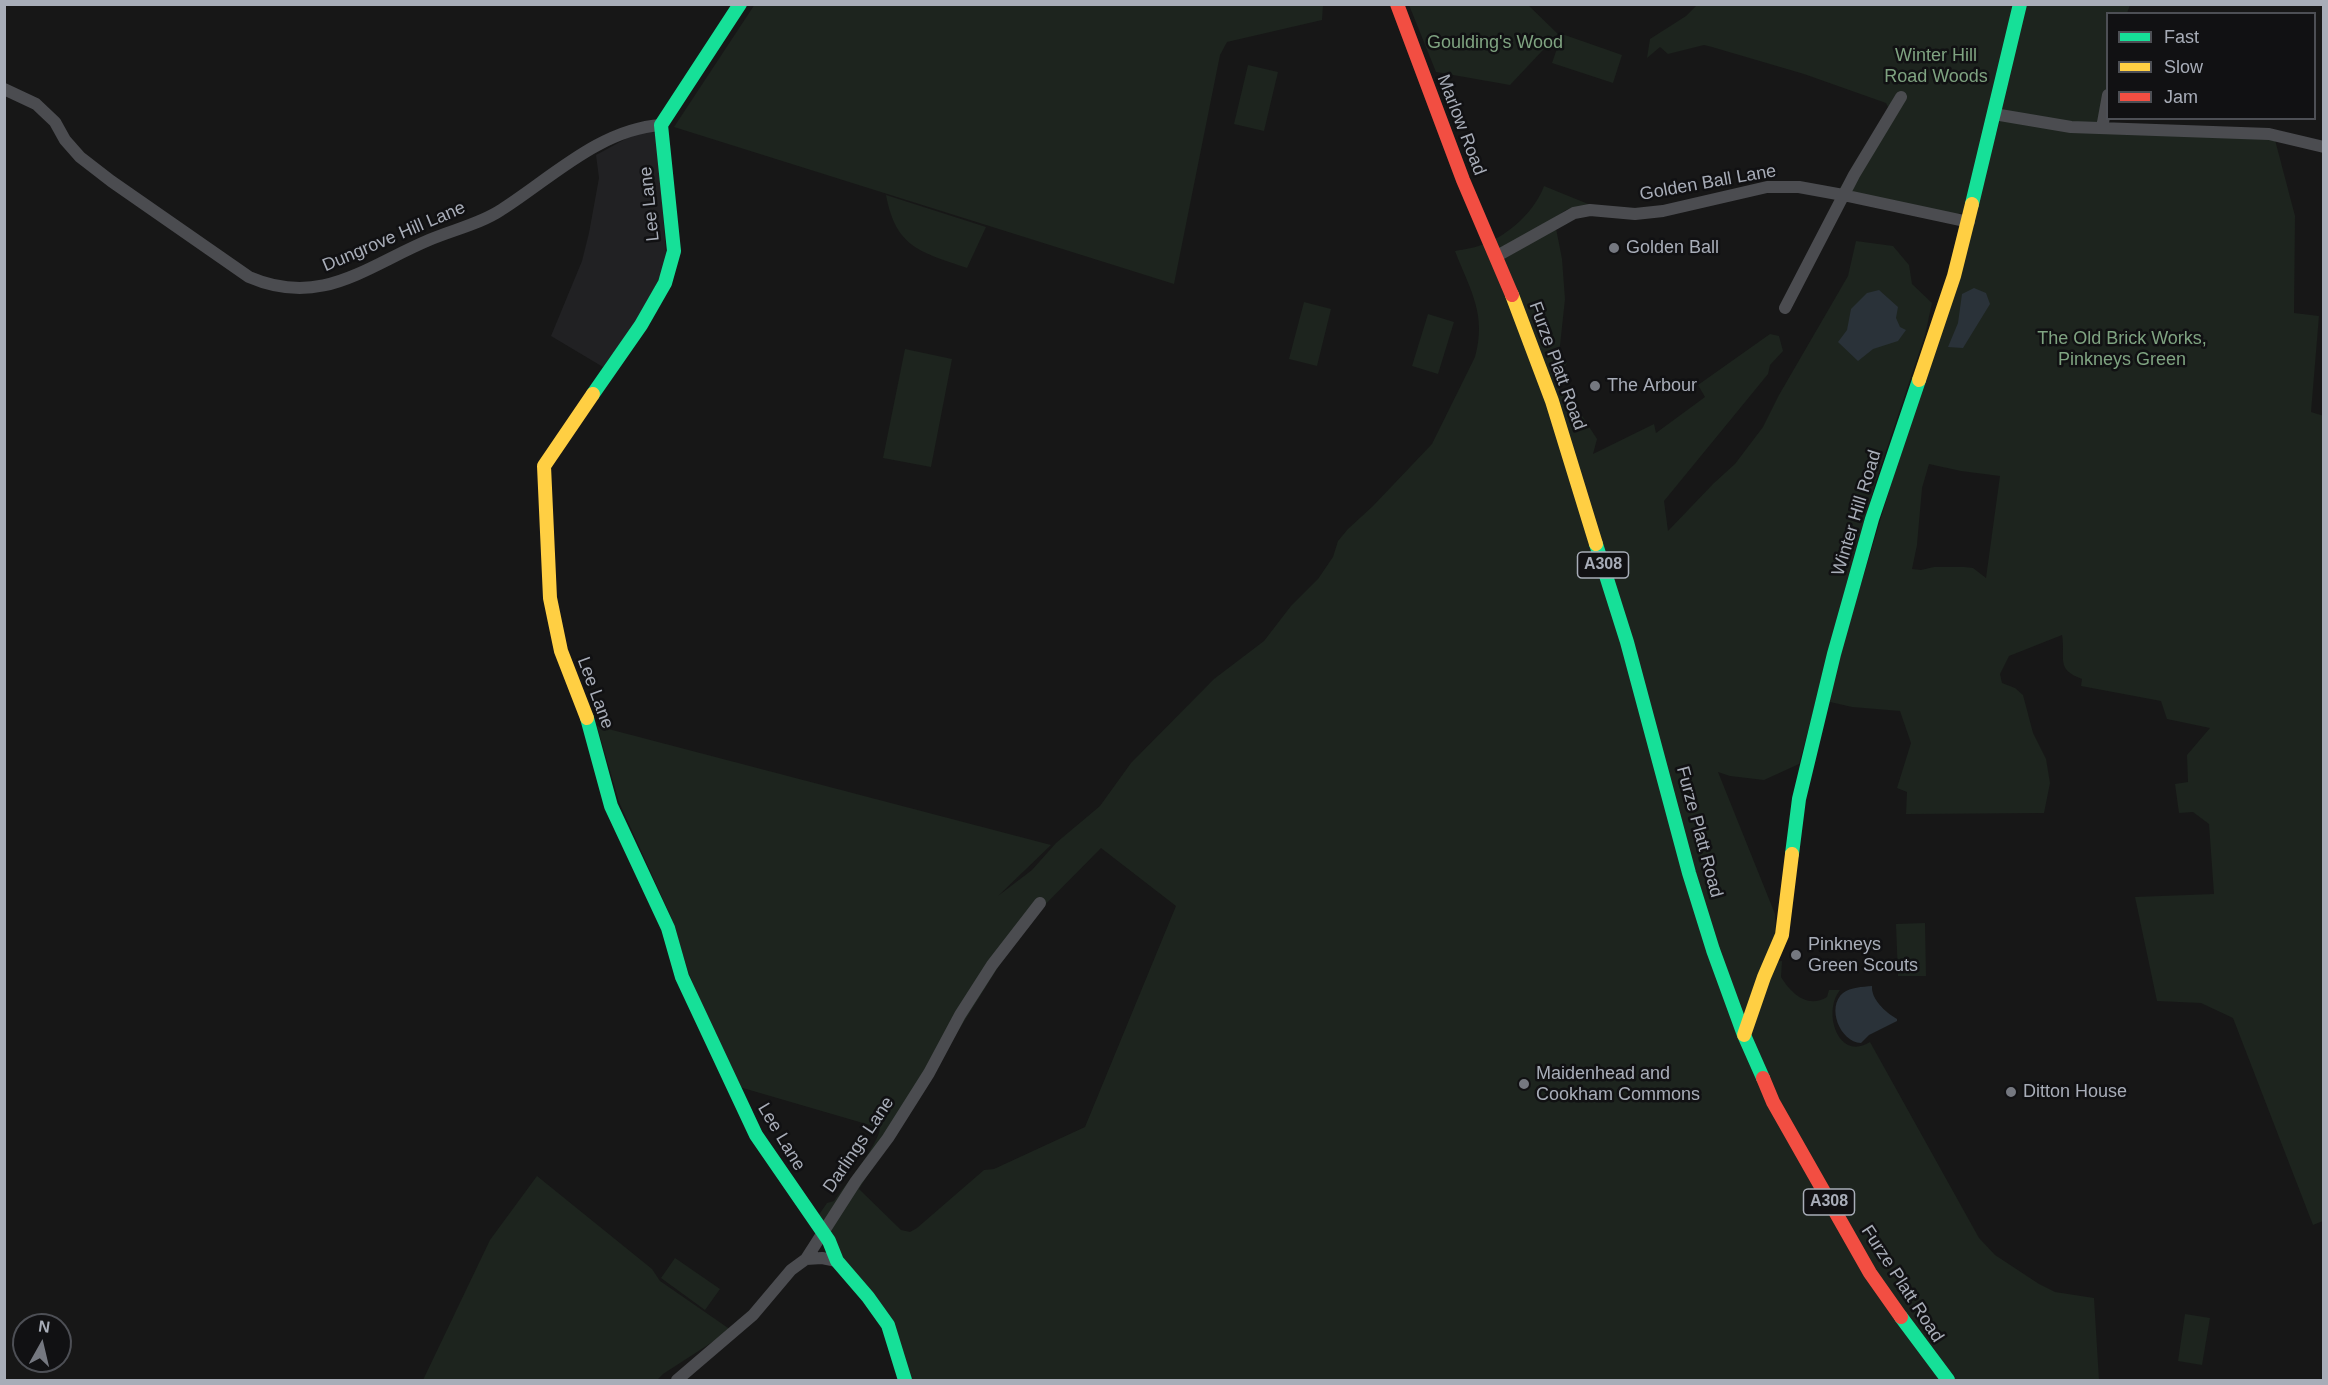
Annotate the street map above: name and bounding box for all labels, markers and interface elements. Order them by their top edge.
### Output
legend [2106,12,2316,120]
text: Fast [2164,27,2199,47]
park label: Goulding's Wood [1427,32,1563,54]
park label: Winter Hill Road Woods [1884,45,1988,88]
text: Slow [2164,57,2203,77]
street label: Marlow Road [1432,72,1490,178]
text: Jam [2164,87,2198,107]
street label: Golden Ball Lane [1638,160,1778,206]
street label: Lee Lane [635,166,665,242]
street label: Dungrove Hill Lane [319,197,469,277]
place label: Golden Ball [1626,237,1719,259]
marker: Golden Ball [1607,241,1621,255]
street label: Furze Platt Road [1524,299,1590,433]
park label: The Old Brick Works, Pinkneys Green [2037,328,2207,370]
place label: The Arbour [1607,375,1697,397]
marker: The Arbour [1588,379,1602,393]
street label: Winter Hill Road [1828,448,1886,578]
road number: A308 [1578,552,1628,578]
street label: Lee Lane [572,654,618,732]
street label: Furze Platt Road [1671,764,1727,900]
place label: Pinkneys Green Scouts [1808,934,1918,976]
marker: Pinkneys Green Scouts [1789,948,1803,962]
place label: Maidenhead and Cookham Commons [1536,1063,1700,1106]
marker: Maidenhead and Cookham Commons [1517,1077,1531,1091]
place label: Ditton House [2023,1081,2127,1103]
marker: Ditton House [2004,1085,2018,1099]
street label: Darlings Lane [819,1093,899,1197]
street label: Lee Lane [752,1099,810,1175]
road number: A308 [1804,1189,1854,1215]
street label: Furze Platt Road [1856,1221,1948,1347]
north arrow [12,1313,72,1373]
text: N [37,1317,51,1336]

